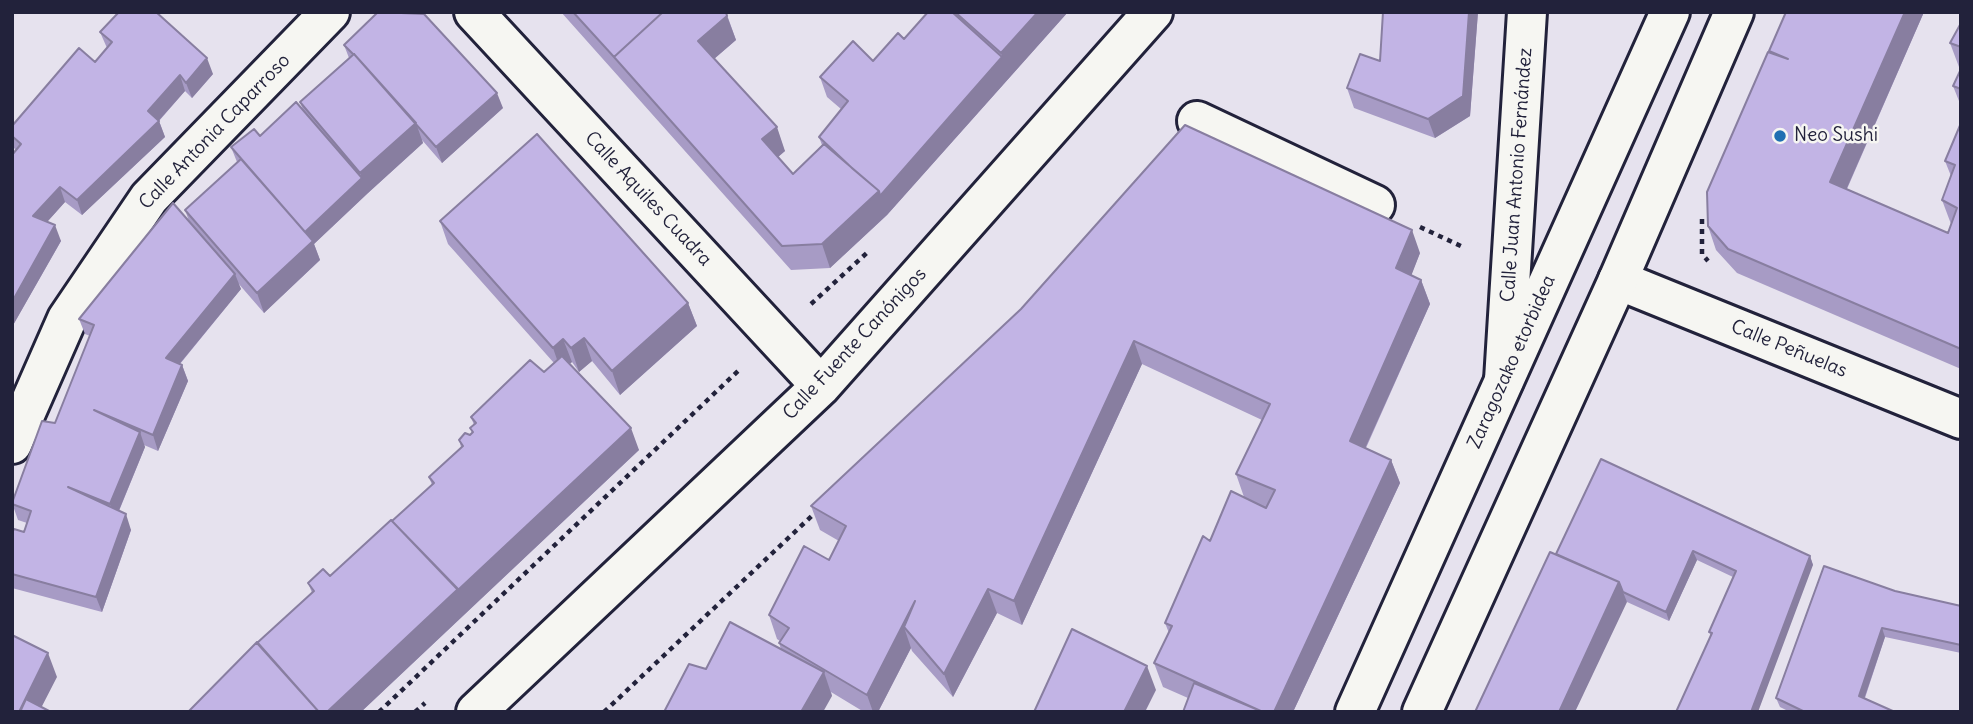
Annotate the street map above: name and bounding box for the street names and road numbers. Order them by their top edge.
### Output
street label: Calle Juan Antonio Fernández [1497,47,1537,303]
street label: Calle Antonia Caparroso [135,49,295,215]
street label: Calle Aquiles Cuadra [580,127,716,271]
street label: Calle Fuente Canónigos [779,263,931,425]
street label: Zaragozako etorbidea [1463,272,1561,452]
street label: Calle Peñuelas [1728,315,1850,383]

